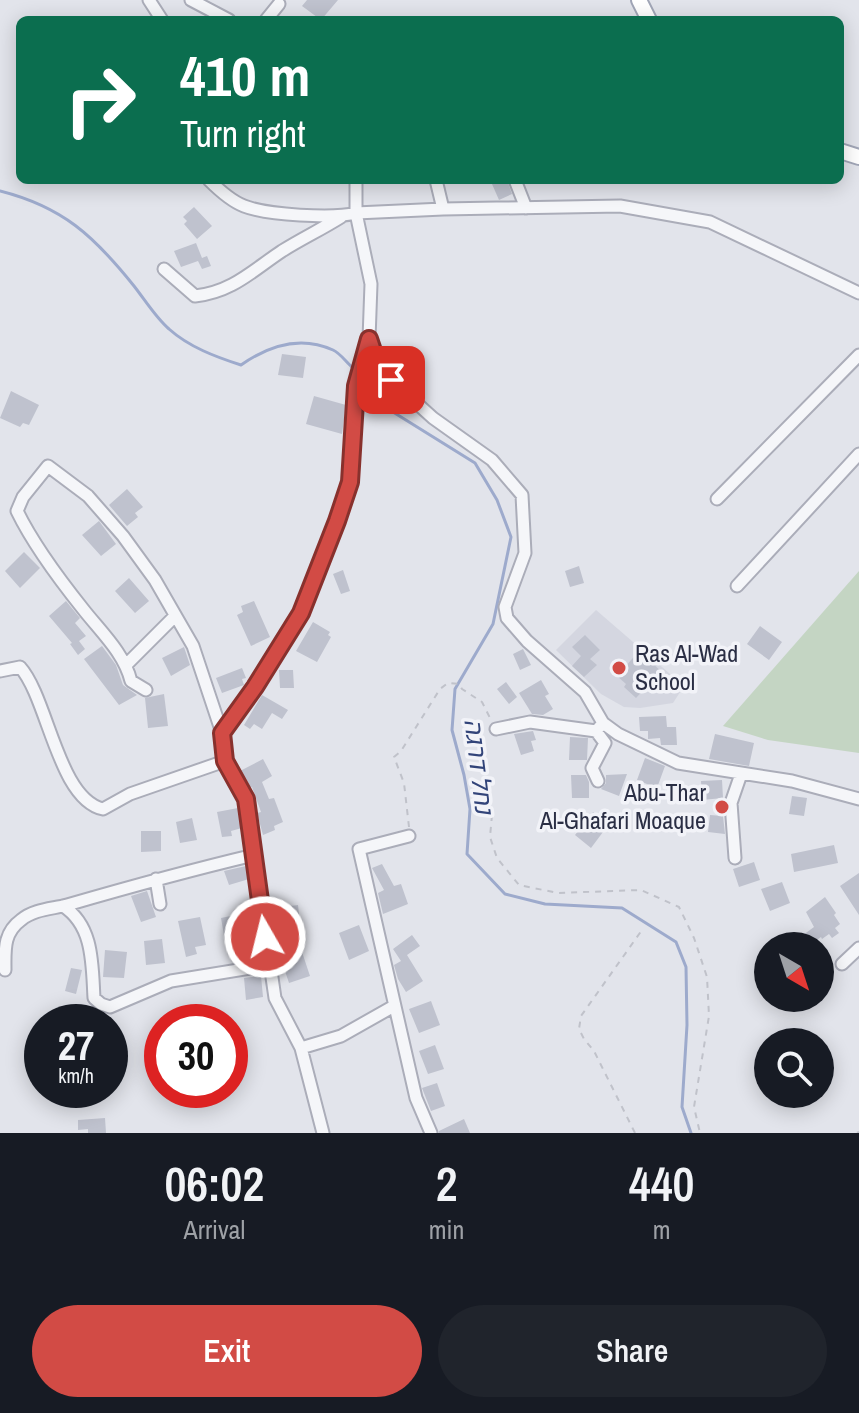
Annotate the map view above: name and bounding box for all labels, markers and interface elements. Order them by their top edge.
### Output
text: 410 m [180,38,310,113]
icon: right [48,48,152,152]
text: Turn right [180,110,305,158]
pin [357,346,425,414]
icon: arrive [369,358,413,402]
place label: Ras Al-Wad School [635,637,738,697]
marker: Ras Al-Wad School [610,659,628,677]
water label: נחל דרגה [456,716,503,817]
place label: Abu-Thar Al-Ghafari Moaque [539,776,706,836]
marker: Abu-Thar Al-Ghafari Moaque [713,798,731,816]
position arrow [223,895,307,979]
north arrow [754,932,834,1012]
map controls [754,932,834,1108]
speed limit sign: 30 [144,1004,248,1108]
text: 27 [58,1019,94,1072]
button: search [754,1028,834,1108]
text: km/h [58,1062,94,1089]
text: 06:02 [164,1151,264,1216]
text: 2 [436,1151,458,1216]
text: 440 [629,1151,695,1216]
text: Arrival [184,1212,245,1247]
text: min [429,1212,464,1247]
text: m [653,1212,671,1247]
button: Exit [32,1305,422,1397]
button: Share [438,1305,827,1397]

